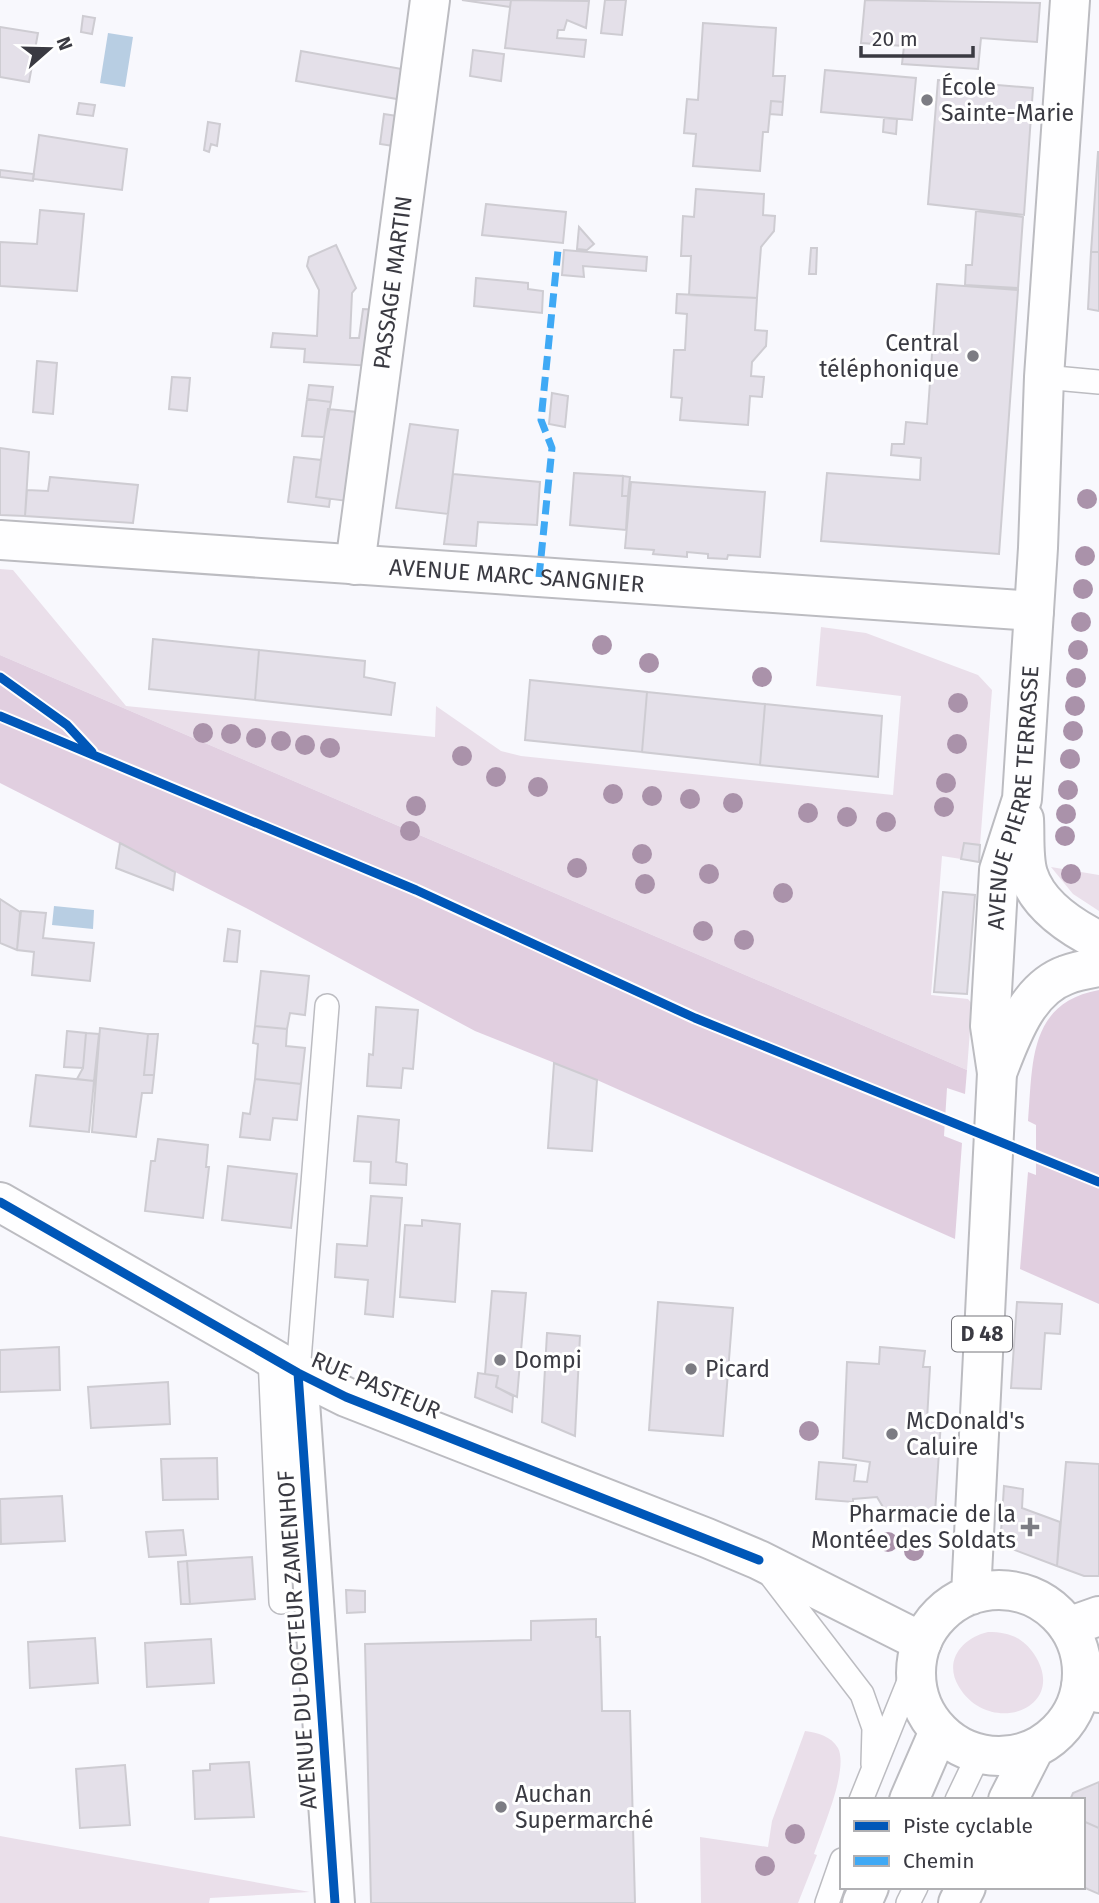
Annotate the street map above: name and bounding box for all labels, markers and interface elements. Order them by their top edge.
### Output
north arrow [14,14,84,84]
scale bar [861,14,973,58]
text: 20 m [872,26,918,52]
text: N [52,33,77,53]
place label: École Sainte-Marie [941,72,1074,127]
marker: École Sainte-Marie [919,92,935,108]
street label: PASSAGE MARTIN [367,194,418,371]
place label: Central téléphonique [819,329,959,383]
marker: Central téléphonique [965,348,981,364]
street label: AVENUE MARC SANGNIER [388,553,645,598]
street label: AVENUE PIERRE TERRASSE [982,665,1044,931]
road number: D 48 [952,1316,1012,1352]
street label: RUE PASTEUR [307,1345,445,1425]
place label: Dompi [514,1346,582,1374]
marker: Dompi [492,1352,508,1368]
place label: Picard [705,1355,770,1383]
marker: Picard [683,1361,699,1377]
place label: McDonald's Caluire [906,1407,1025,1461]
marker: McDonald's Caluire [884,1426,900,1442]
street label: AVENUE DU DOCTEUR ZAMENHOF [271,1469,323,1811]
place label: Pharmacie de la Montée des Soldats [811,1500,1016,1554]
marker: Pharmacie de la Montée des Soldats [1022,1519,1038,1535]
place label: Auchan Supermarché [515,1780,653,1834]
legend [840,1798,1085,1889]
marker: Auchan Supermarché [493,1799,509,1815]
text: Piste cyclable [903,1813,1033,1839]
text: Chemin [903,1848,975,1874]

